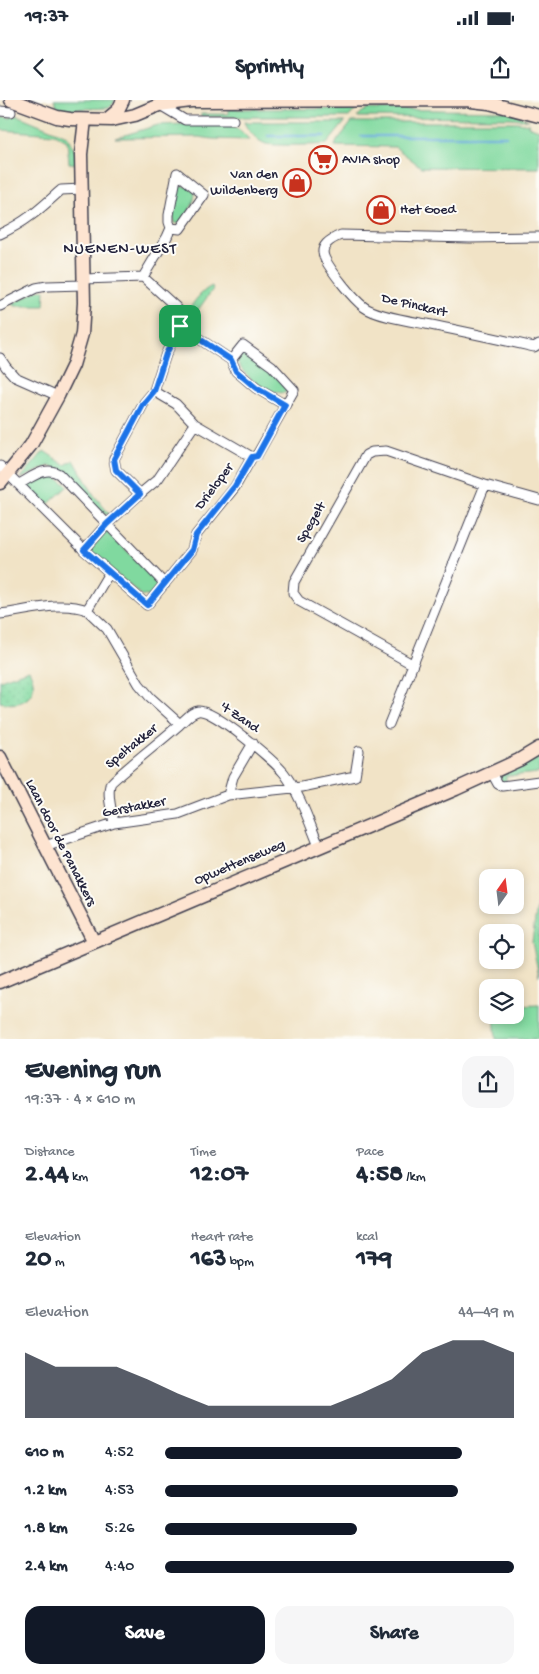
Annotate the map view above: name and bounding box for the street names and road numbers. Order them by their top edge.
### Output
street label: De Pinckart [379,290,450,322]
street label: Drieloper [191,460,239,514]
street label: Spegelt [293,498,331,547]
street label: 't Zand [216,699,264,738]
street label: Speltakker [103,720,162,773]
street label: Laan door de Panakkers [21,777,100,910]
street label: Gerstakker [101,793,168,822]
street label: Opwettenseweg [192,836,288,890]

